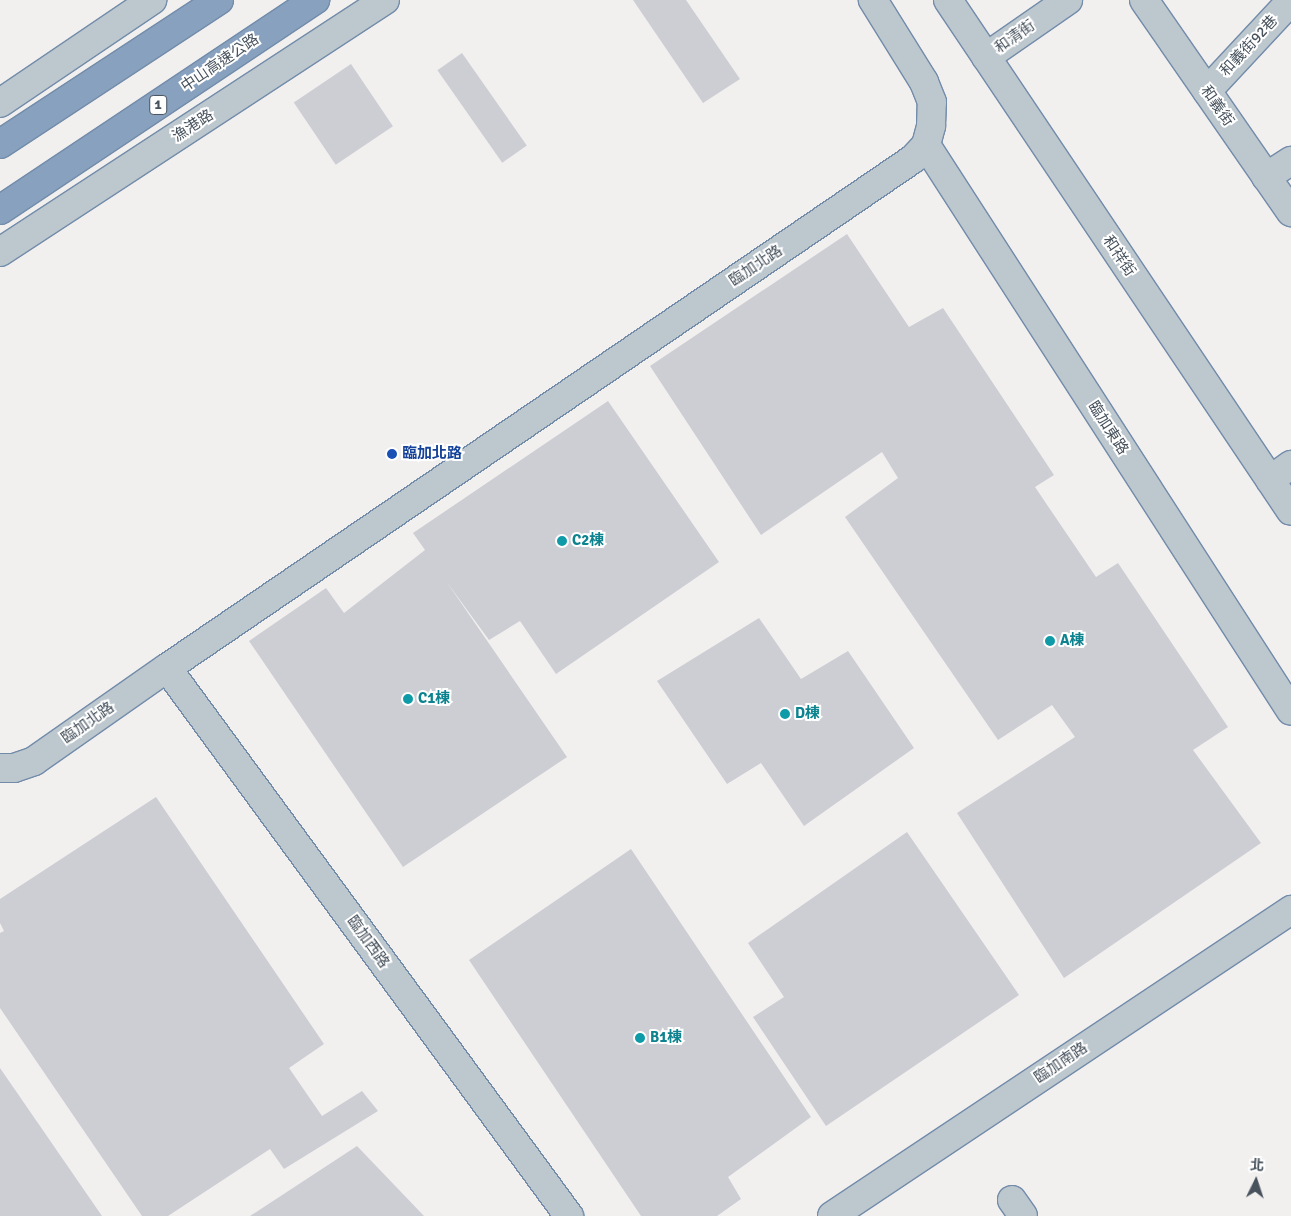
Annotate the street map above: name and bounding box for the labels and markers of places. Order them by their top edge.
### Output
place label: 臨加北路 [402,445,462,463]
marker: 臨加北路 [386,448,398,460]
place label: C2棟 [572,532,604,550]
marker: C2棟 [556,535,568,547]
place label: A棟 [1060,632,1085,650]
marker: A棟 [1044,635,1056,647]
place label: C1棟 [418,690,450,708]
marker: C1棟 [402,693,414,705]
place label: D棟 [795,705,820,723]
marker: D棟 [779,708,791,720]
place label: B1棟 [650,1029,682,1047]
marker: B1棟 [634,1032,646,1044]

